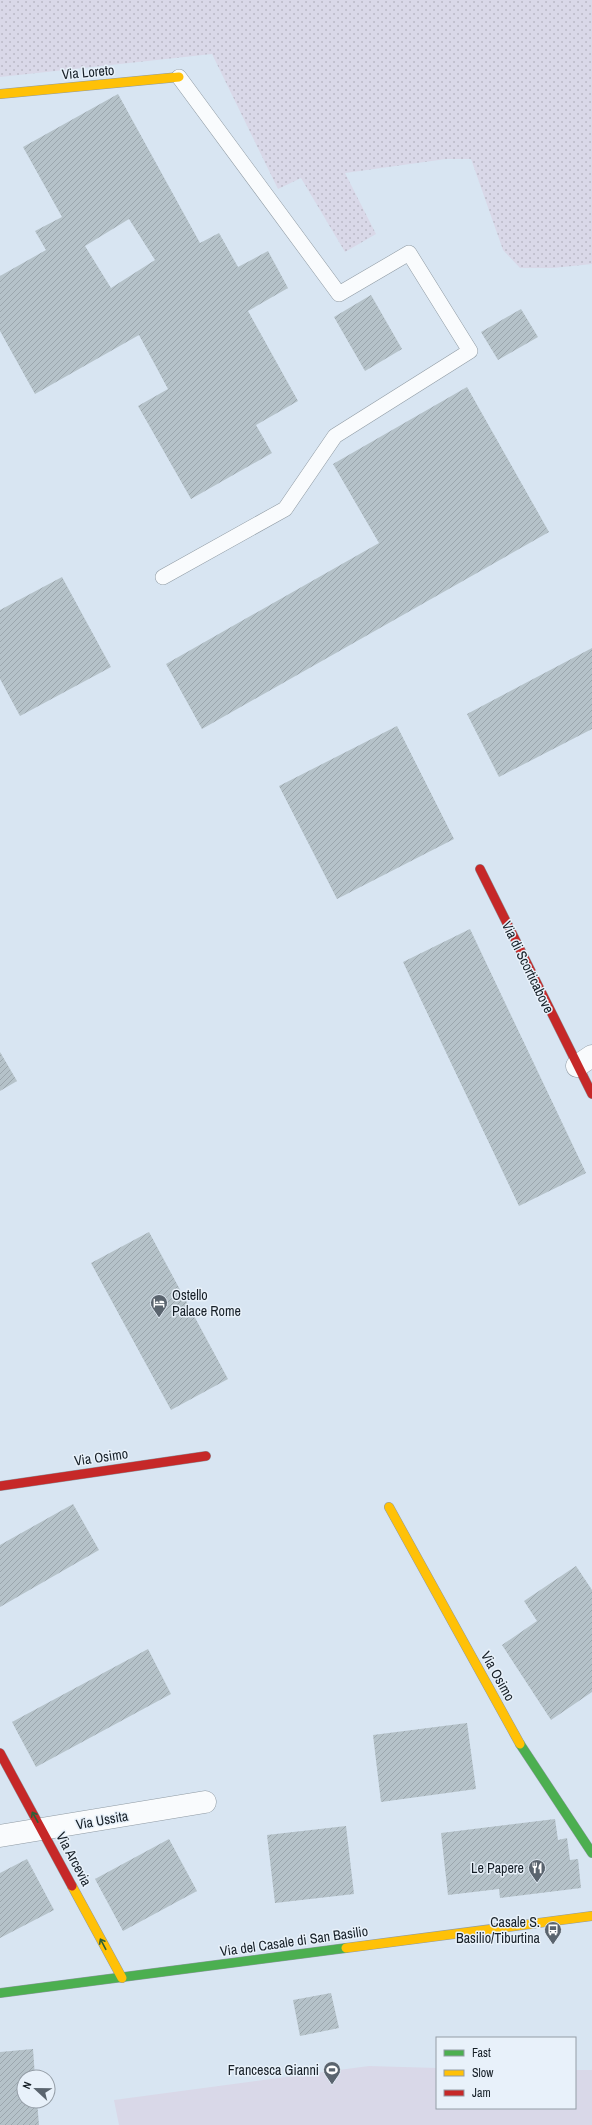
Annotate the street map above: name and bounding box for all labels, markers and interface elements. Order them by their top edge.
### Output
street label: Via Loreto [61,61,115,83]
street label: Via di Scorticabove [498,918,558,1016]
place label: Ostello Palace Rome [172,1286,241,1320]
hotel icon: Ostello Palace Rome [149,1293,169,1318]
street label: Via Osimo [73,1444,129,1470]
street label: Via Osimo [477,1648,519,1704]
street label: Via Ussita [74,1806,130,1833]
one-way arrow [31,1811,39,1823]
street label: Via Arcevia [52,1829,96,1890]
restaurant icon: Le Papere [527,1858,547,1883]
place label: Le Papere [471,1859,524,1877]
place label: Casale S. Basilio/Tiburtina [456,1913,541,1947]
bus stop icon: Casale S. Basilio/Tiburtina [543,1920,563,1945]
street label: Via del Casale di San Basilio [219,1922,369,1960]
one-way arrow [99,1938,107,1950]
legend [436,2037,576,2109]
text: Fast [472,2045,491,2061]
sports icon: Francesca Gianni [322,2060,342,2085]
place label: Francesca Gianni [228,2061,319,2079]
text: Slow [472,2065,494,2081]
north arrow [16,2069,56,2109]
text: N [19,2080,34,2091]
text: Jam [472,2085,491,2101]

